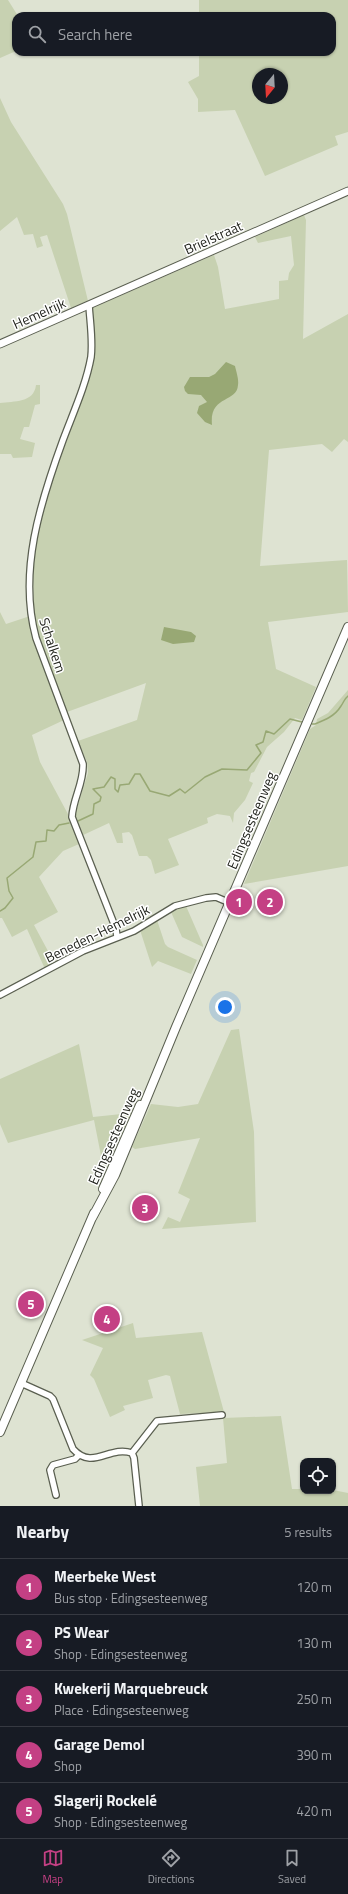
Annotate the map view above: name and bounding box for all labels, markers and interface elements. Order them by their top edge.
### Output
search box [12,12,336,56]
icon: search [26,23,48,45]
text: Search here [58,23,132,46]
north arrow [252,68,288,104]
street label: Brielstraat [180,215,246,259]
street label: Hemelrijk [9,292,69,334]
street label: Schalkem [34,615,72,675]
street label: Edingsesteenweg [221,768,281,872]
pin: 1 [226,887,252,917]
pin: 2 [257,887,283,917]
street label: Beneden-Hemelrijk [41,898,153,968]
your location [215,997,235,1017]
street label: Edingsesteenweg [82,1084,144,1188]
pin: 3 [132,1193,158,1223]
pin: 5 [18,1289,44,1319]
pin: 4 [94,1304,120,1334]
map controls [300,1458,336,1494]
button: locate [300,1458,336,1494]
text: Nearby [16,1519,69,1545]
text: 5 results [284,1522,332,1542]
text: Meerbeke West [54,1565,156,1588]
text: 1 [25,1577,33,1597]
text: 120 m [296,1577,332,1597]
text: Bus stop · Edingsesteenweg [54,1588,208,1608]
text: PS Wear [54,1621,109,1644]
text: 2 [25,1633,33,1653]
text: 130 m [296,1633,332,1653]
text: Shop · Edingsesteenweg [54,1644,187,1664]
text: Kwekerij Marquebreuck [54,1677,208,1700]
text: 3 [25,1689,33,1709]
text: 250 m [296,1689,332,1709]
text: Place · Edingsesteenweg [54,1700,189,1720]
text: Garage Demol [54,1733,145,1756]
text: 4 [25,1745,33,1765]
text: 390 m [296,1745,332,1765]
text: Shop [54,1756,82,1776]
text: Slagerij Rockelé [54,1789,157,1812]
text: 5 [25,1801,33,1821]
text: 420 m [296,1801,332,1821]
text: Shop · Edingsesteenweg [54,1812,187,1832]
tab: Map [42,1847,64,1887]
tab: Directions [148,1847,194,1887]
tab: Saved [278,1847,306,1887]

